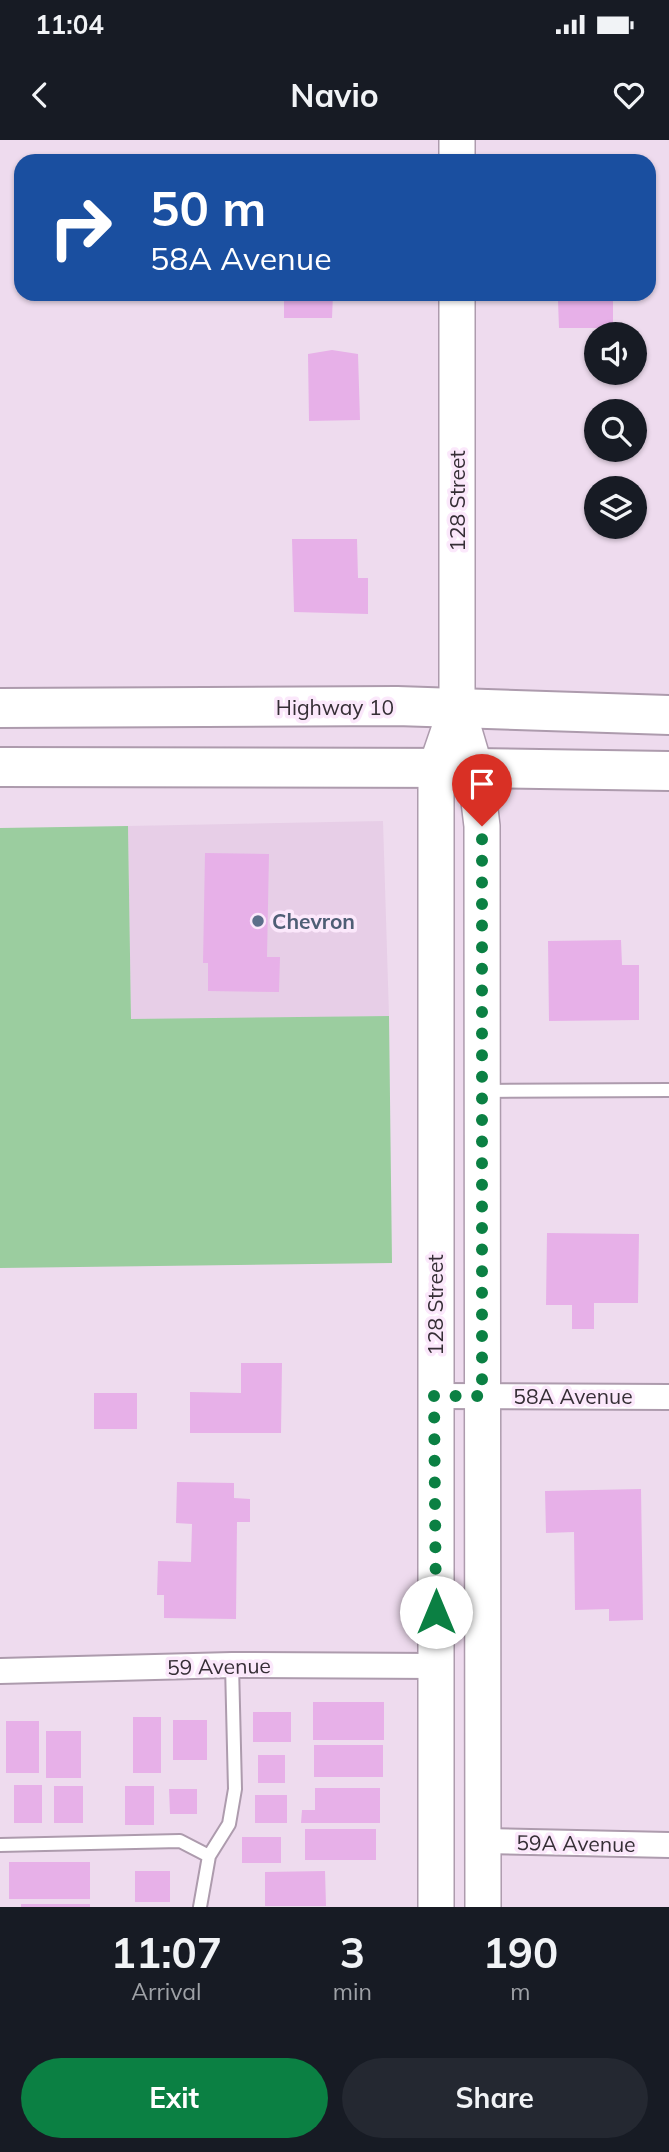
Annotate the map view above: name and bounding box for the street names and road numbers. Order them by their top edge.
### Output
street label: 128 Street [444,450,470,552]
street label: Highway 10 [276,694,394,720]
street label: 128 Street [422,1254,448,1356]
street label: 58A Avenue [513,1383,633,1409]
street label: 59 Avenue [167,1652,271,1680]
street label: 59A Avenue [516,1829,636,1857]

